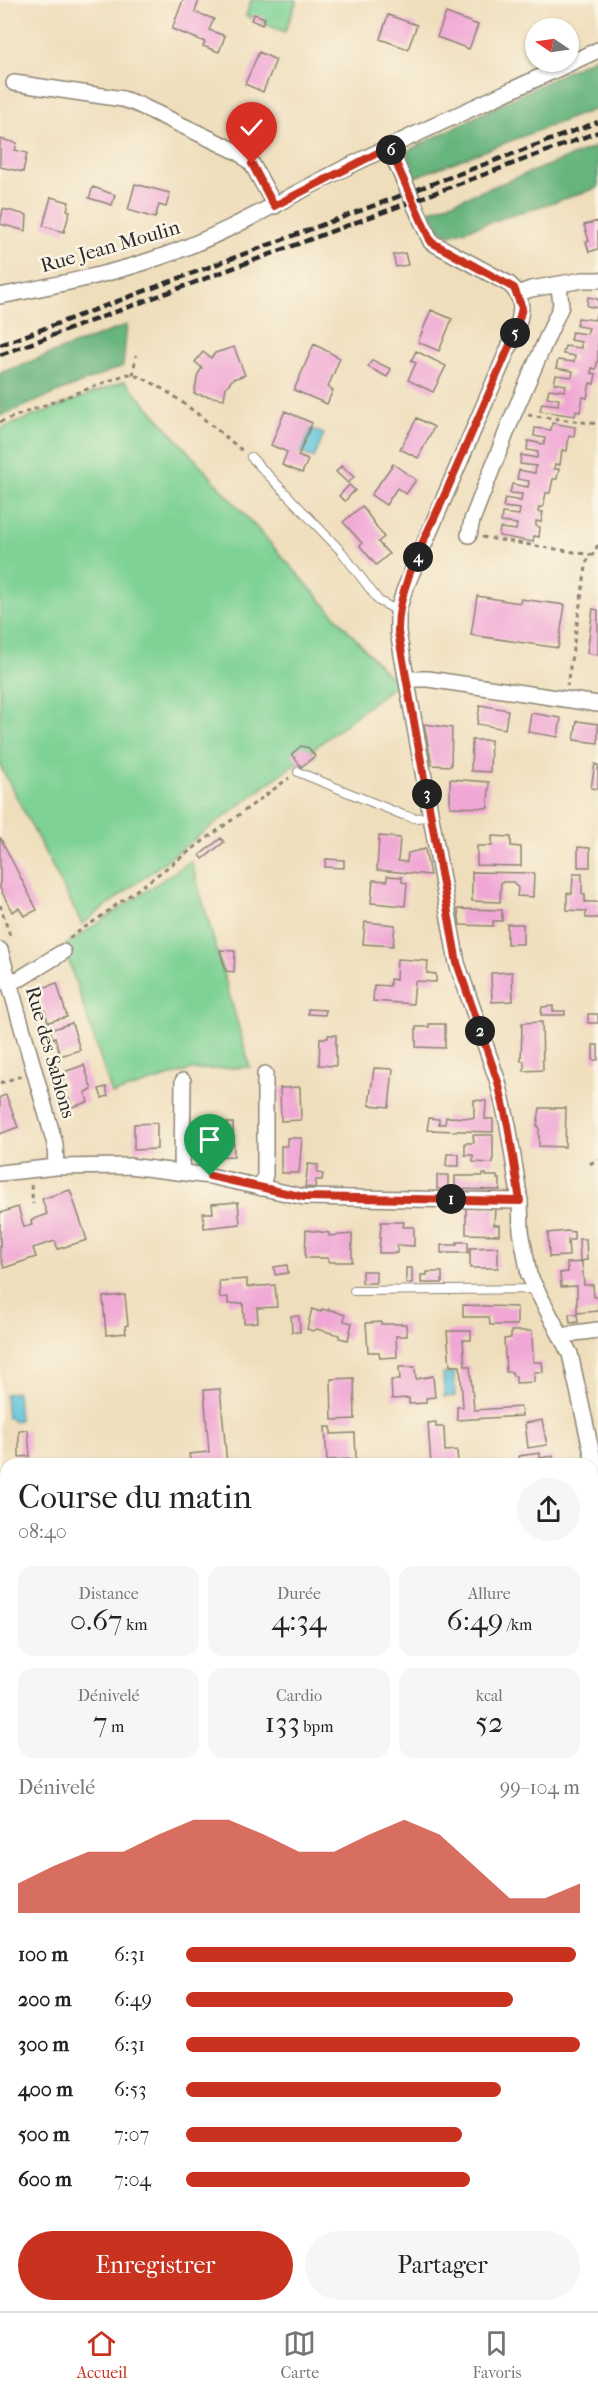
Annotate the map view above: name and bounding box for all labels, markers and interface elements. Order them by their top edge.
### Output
north arrow [525,18,579,72]
map controls [525,18,579,72]
pin [226,102,277,164]
icon: check [235,111,268,144]
pin: 6 [376,135,406,165]
text: 6 [387,140,395,159]
street label: Rue Jean Moulin [38,215,183,277]
pin: 5 [500,318,530,348]
text: 5 [512,323,518,342]
pin: 4 [403,542,433,572]
text: 4 [413,547,423,566]
pin: 3 [412,779,442,809]
text: 3 [424,784,430,803]
street label: Rue des Sablons [21,983,80,1121]
pin: 2 [465,1016,495,1046]
text: 2 [476,1021,484,1040]
pin [184,1114,235,1176]
icon: arrive [193,1123,226,1156]
pin: 1 [436,1184,466,1214]
text: 1 [448,1189,454,1208]
text: Course du matin [18,1478,252,1517]
button: share [517,1478,580,1541]
text: 08:40 [18,1520,67,1543]
text: Distance [79,1584,139,1603]
text: Durée [277,1584,321,1603]
text: Allure [468,1584,511,1603]
text: 0.67 [70,1603,123,1638]
text: 4:34 [271,1603,326,1638]
text: 6:49 [446,1603,503,1638]
text: km [123,1615,148,1634]
text: /km [503,1615,532,1634]
text: Dénivelé [78,1686,139,1705]
text: Cardio [276,1686,322,1705]
text: kcal [476,1686,503,1705]
text: 7 [93,1705,108,1740]
text: 133 [264,1705,300,1740]
text: 52 [475,1705,504,1740]
text: m [108,1717,124,1736]
text: bpm [300,1717,334,1736]
text: Dénivelé [18,1776,95,1799]
text: 99–104 m [500,1776,580,1799]
text: 100 m [18,1943,68,1966]
text: 6:31 [114,1943,145,1966]
text: 200 m [18,1988,71,2011]
text: 6:49 [114,1988,152,2011]
text: 300 m [18,2033,69,2056]
text: 6:31 [114,2033,145,2056]
text: 400 m [18,2078,73,2101]
text: 6:53 [114,2078,147,2101]
text: 500 m [18,2123,70,2146]
text: 7:07 [114,2123,149,2146]
text: 600 m [18,2168,72,2191]
text: 7:04 [114,2168,151,2191]
button: Enregistrer [18,2231,293,2300]
button: Partager [305,2231,580,2300]
tab: Accueil [77,2327,127,2382]
tab: Carte [281,2327,319,2382]
tab: Favoris [473,2327,521,2382]

